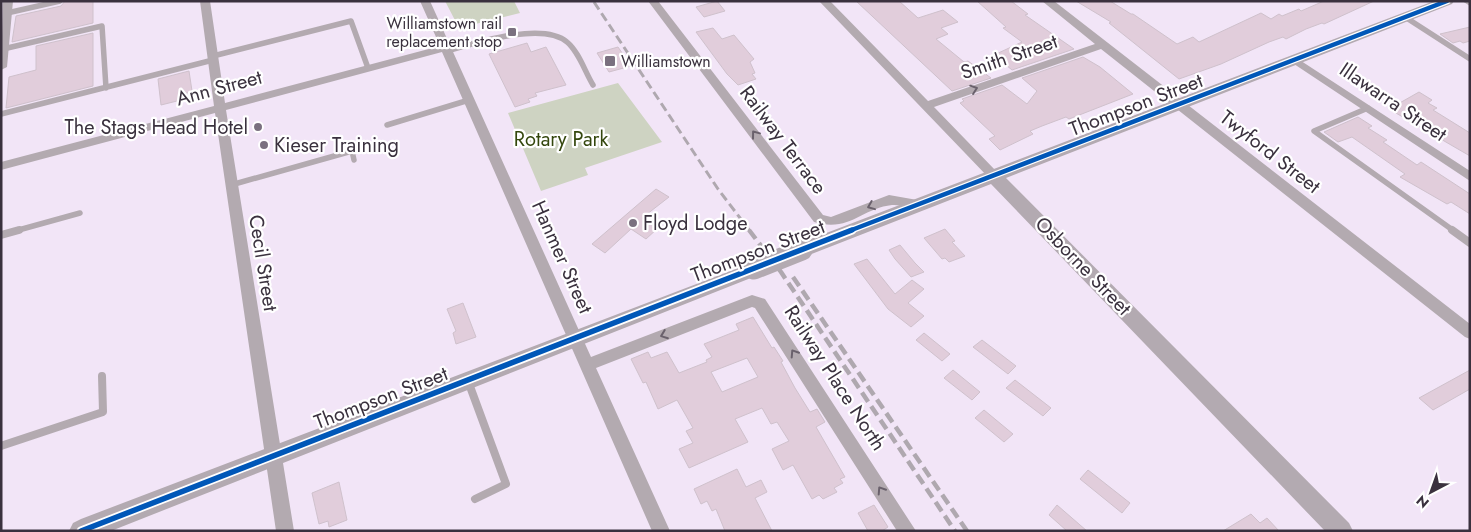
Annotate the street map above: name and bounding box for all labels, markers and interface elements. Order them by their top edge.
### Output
place label: Williamstown rail replacement stop [386,12,502,53]
marker: Williamstown rail replacement stop [506,26,518,38]
street label: Smith Street [957,27,1062,87]
place label: Williamstown [621,50,711,73]
marker: Williamstown [603,54,617,68]
street label: Illawarra Street [1334,55,1453,149]
street label: Ann Street [173,63,265,113]
street label: Thompson Street [1065,66,1207,144]
street label: Railway Terrace [732,80,834,200]
one-way arrow [969,85,977,95]
street label: Twyford Street [1214,104,1326,201]
place label: The Stags Head Hotel [65,113,248,142]
marker: The Stags Head Hotel [252,121,264,133]
park label: Rotary Park [514,125,608,154]
place label: Kieser Training [274,131,399,160]
one-way arrow [752,131,760,140]
marker: Kieser Training [258,139,270,151]
street label: Hanmer Street [524,196,600,318]
one-way arrow [867,200,876,211]
place label: Floyd Lodge [643,209,747,238]
street label: Osborne Street [1028,210,1138,322]
street label: Thompson Street [687,212,829,290]
street label: Cecil Street [241,213,285,313]
marker: Floyd Lodge [627,217,639,229]
street label: Railway Place North [777,300,893,456]
one-way arrow [660,329,669,339]
one-way arrow [790,349,800,358]
street label: Thompson Street [310,359,452,437]
north arrow [1406,467,1456,517]
one-way arrow [878,486,887,495]
text: N [1412,491,1433,513]

